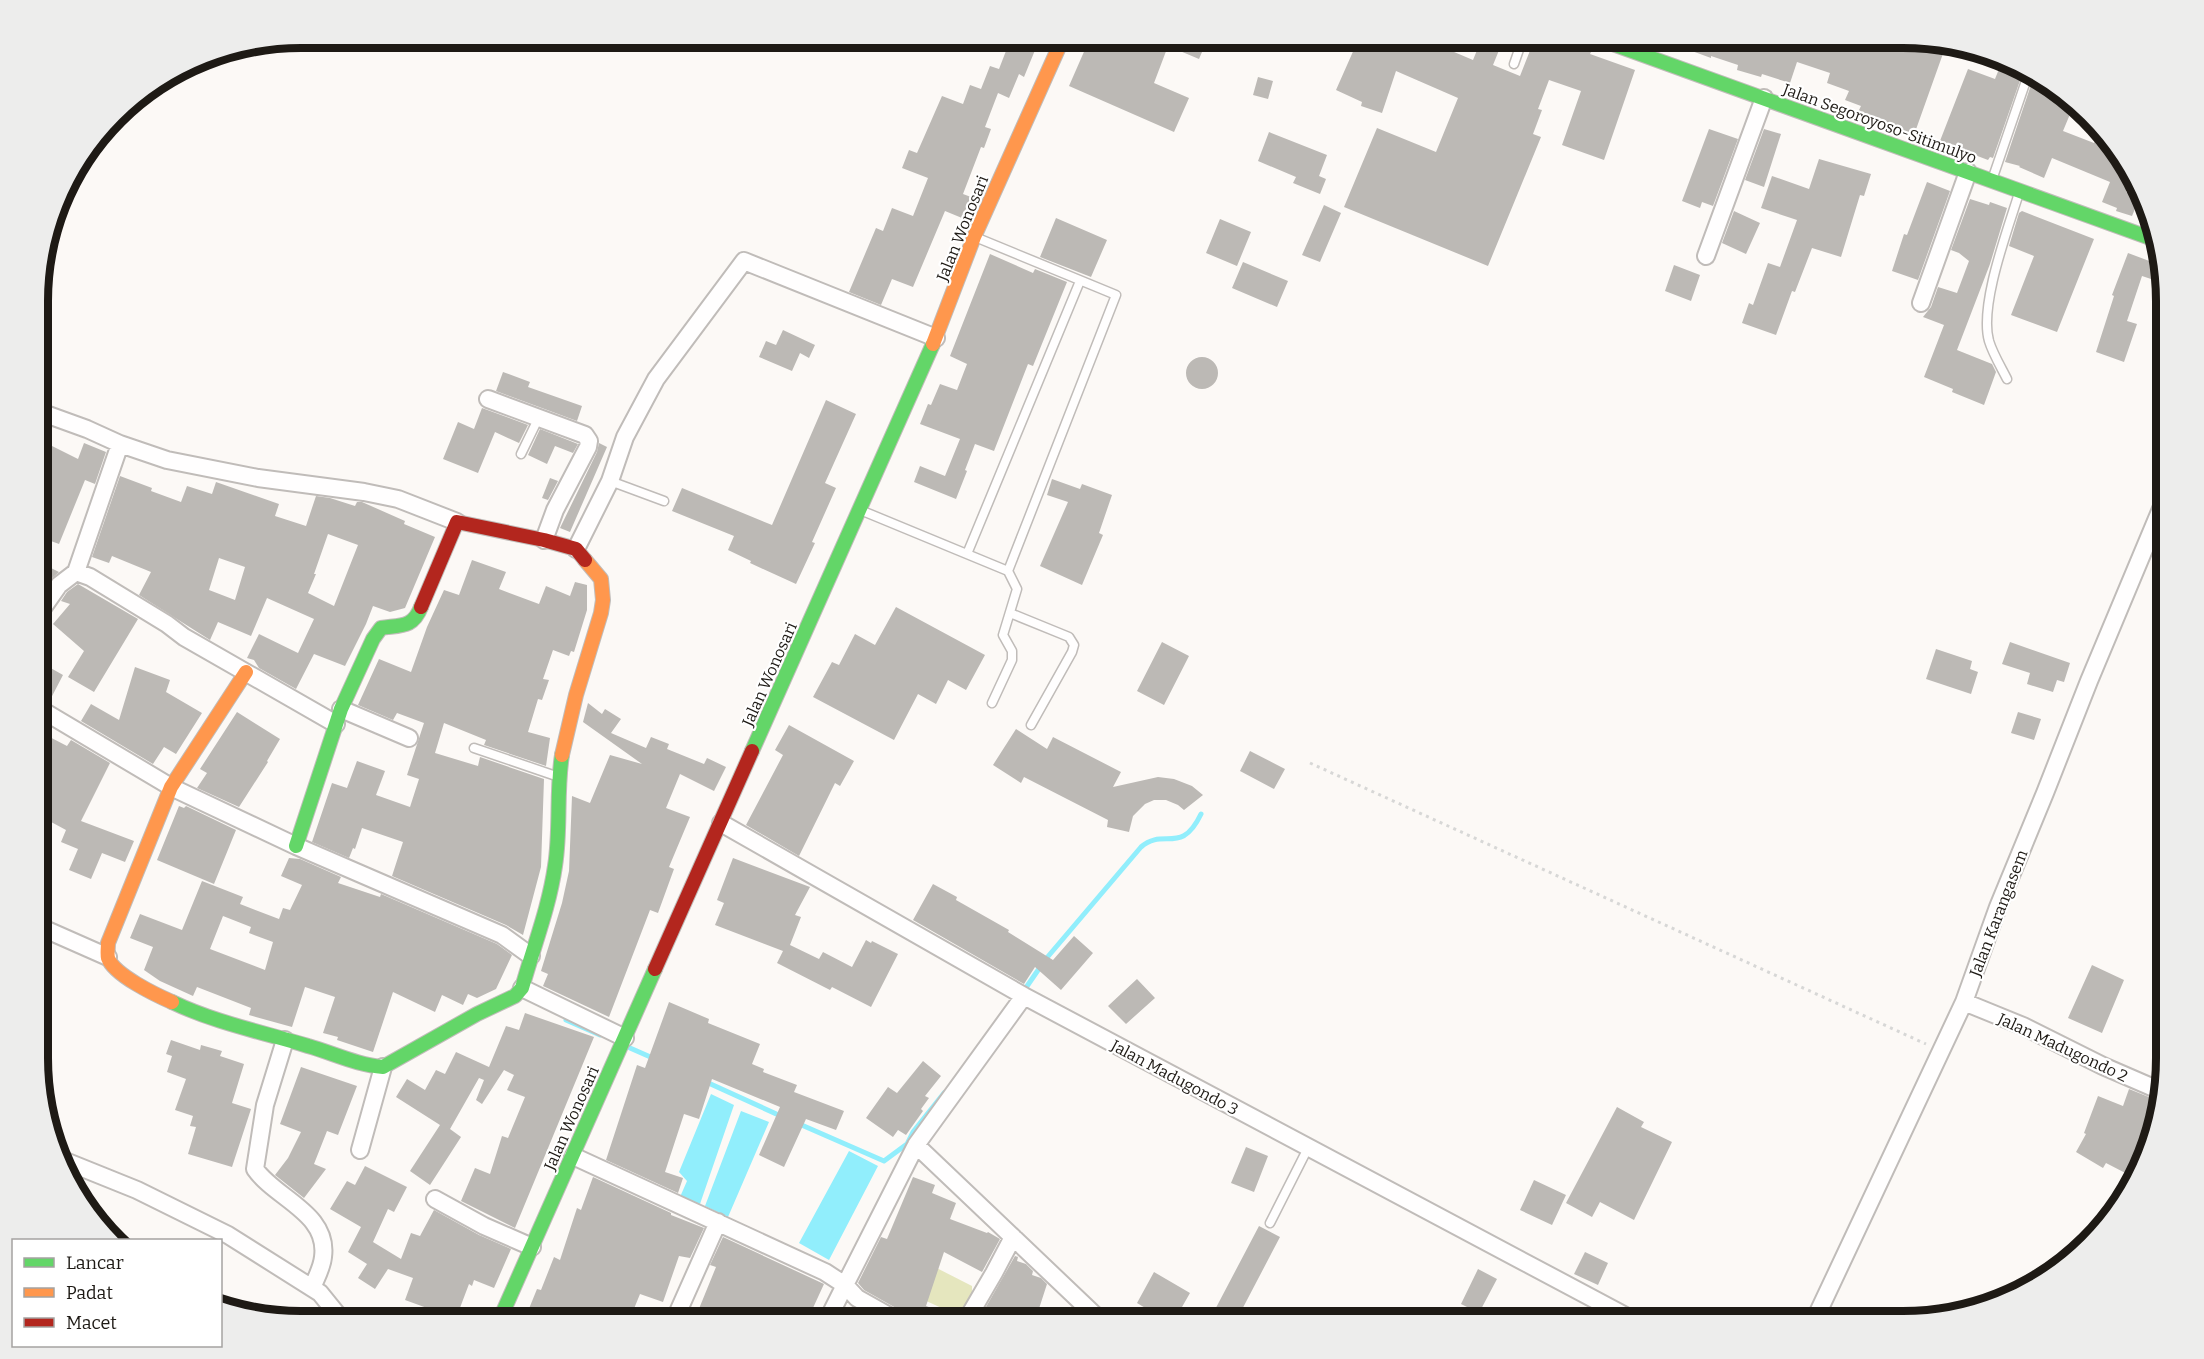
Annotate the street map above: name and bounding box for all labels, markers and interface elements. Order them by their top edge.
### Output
street label: Jalan Segoroyoso-Sitimulyo [1780,79,1979,167]
street label: Jalan Wonosari [932,173,992,285]
street label: Jalan Wonosari [738,619,801,730]
street label: Jalan Karangasem [1965,847,2031,980]
street label: Jalan Madugondo 2 [1994,1009,2131,1086]
street label: Jalan Madugondo 3 [1107,1035,1242,1119]
street label: Jalan Wonosari [540,1063,603,1174]
legend [12,1239,222,1347]
text: Lancar [66,1252,124,1274]
text: Padat [66,1282,113,1304]
text: Macet [66,1312,117,1334]

